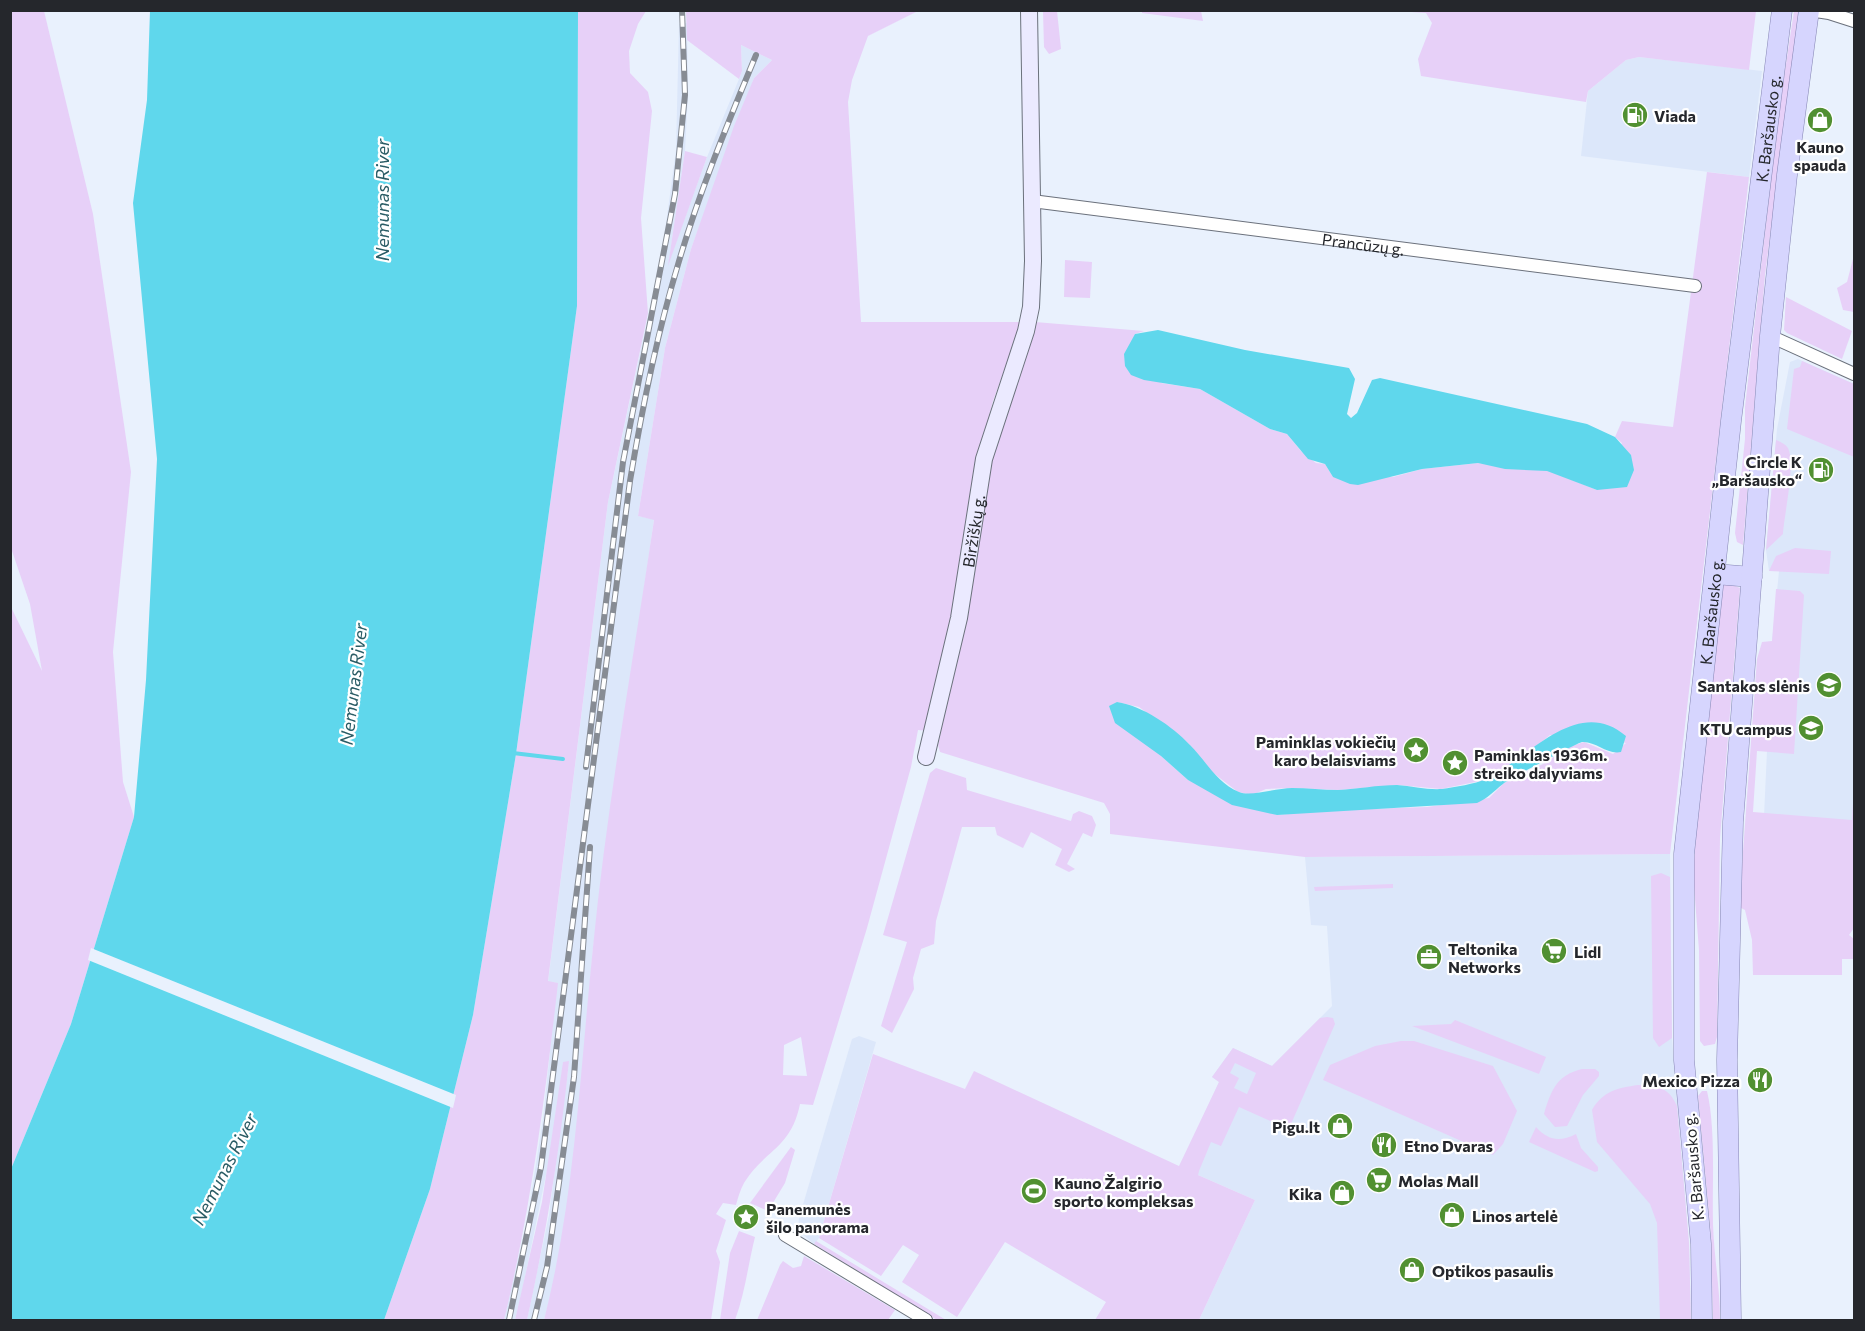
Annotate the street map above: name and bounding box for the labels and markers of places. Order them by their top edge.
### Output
fuel station icon: Viada [1620,100,1650,130]
shop icon: Kauno spauda [1805,105,1835,135]
place label: Viada [1654,106,1696,125]
place label: Kauno spauda [1794,137,1846,174]
place label: Circle K „Baršausko“ [1712,452,1803,489]
fuel station icon: Circle K „Baršausko“ [1806,455,1836,485]
school or university icon: Santakos slėnis [1814,670,1844,700]
place label: Santakos slėnis [1697,676,1810,695]
school or university icon: KTU campus [1796,713,1826,743]
place label: KTU campus [1700,719,1792,738]
place label: Paminklas vokiečių karo belaisviams [1256,732,1396,769]
place icon: Paminklas vokiečių karo belaisviams [1401,735,1431,765]
place label: Paminklas 1936m. streiko dalyviams [1474,745,1607,782]
place icon: Paminklas 1936m. streiko dalyviams [1440,748,1470,778]
supermarket icon: Lidl [1539,936,1569,966]
place label: Teltonika Networks [1448,939,1521,976]
office icon: Teltonika Networks [1414,942,1444,972]
place label: Lidl [1574,942,1601,961]
restaurant icon: Mexico Pizza [1745,1065,1775,1095]
place label: Mexico Pizza [1643,1071,1740,1090]
shop icon: Pigu.lt [1325,1111,1355,1141]
place label: Pigu.lt [1272,1117,1320,1136]
restaurant icon: Etno Dvaras [1369,1130,1399,1160]
place label: Etno Dvaras [1404,1136,1493,1155]
supermarket icon: Molas Mall [1364,1165,1394,1195]
place label: Molas Mall [1398,1171,1479,1190]
place label: Kauno Žalgirio sporto kompleksas [1054,1173,1193,1210]
sports icon: Kauno Žalgirio sporto kompleksas [1019,1176,1049,1206]
shop icon: Kika [1327,1178,1357,1208]
place label: Kika [1289,1184,1322,1203]
place label: Panemunės šilo panorama [766,1199,869,1236]
shop icon: Linos artelė [1437,1200,1467,1230]
place icon: Panemunės šilo panorama [731,1202,761,1232]
place label: Linos artelė [1472,1206,1558,1225]
shop icon: Optikos pasaulis [1397,1255,1427,1285]
place label: Optikos pasaulis [1432,1261,1554,1280]

